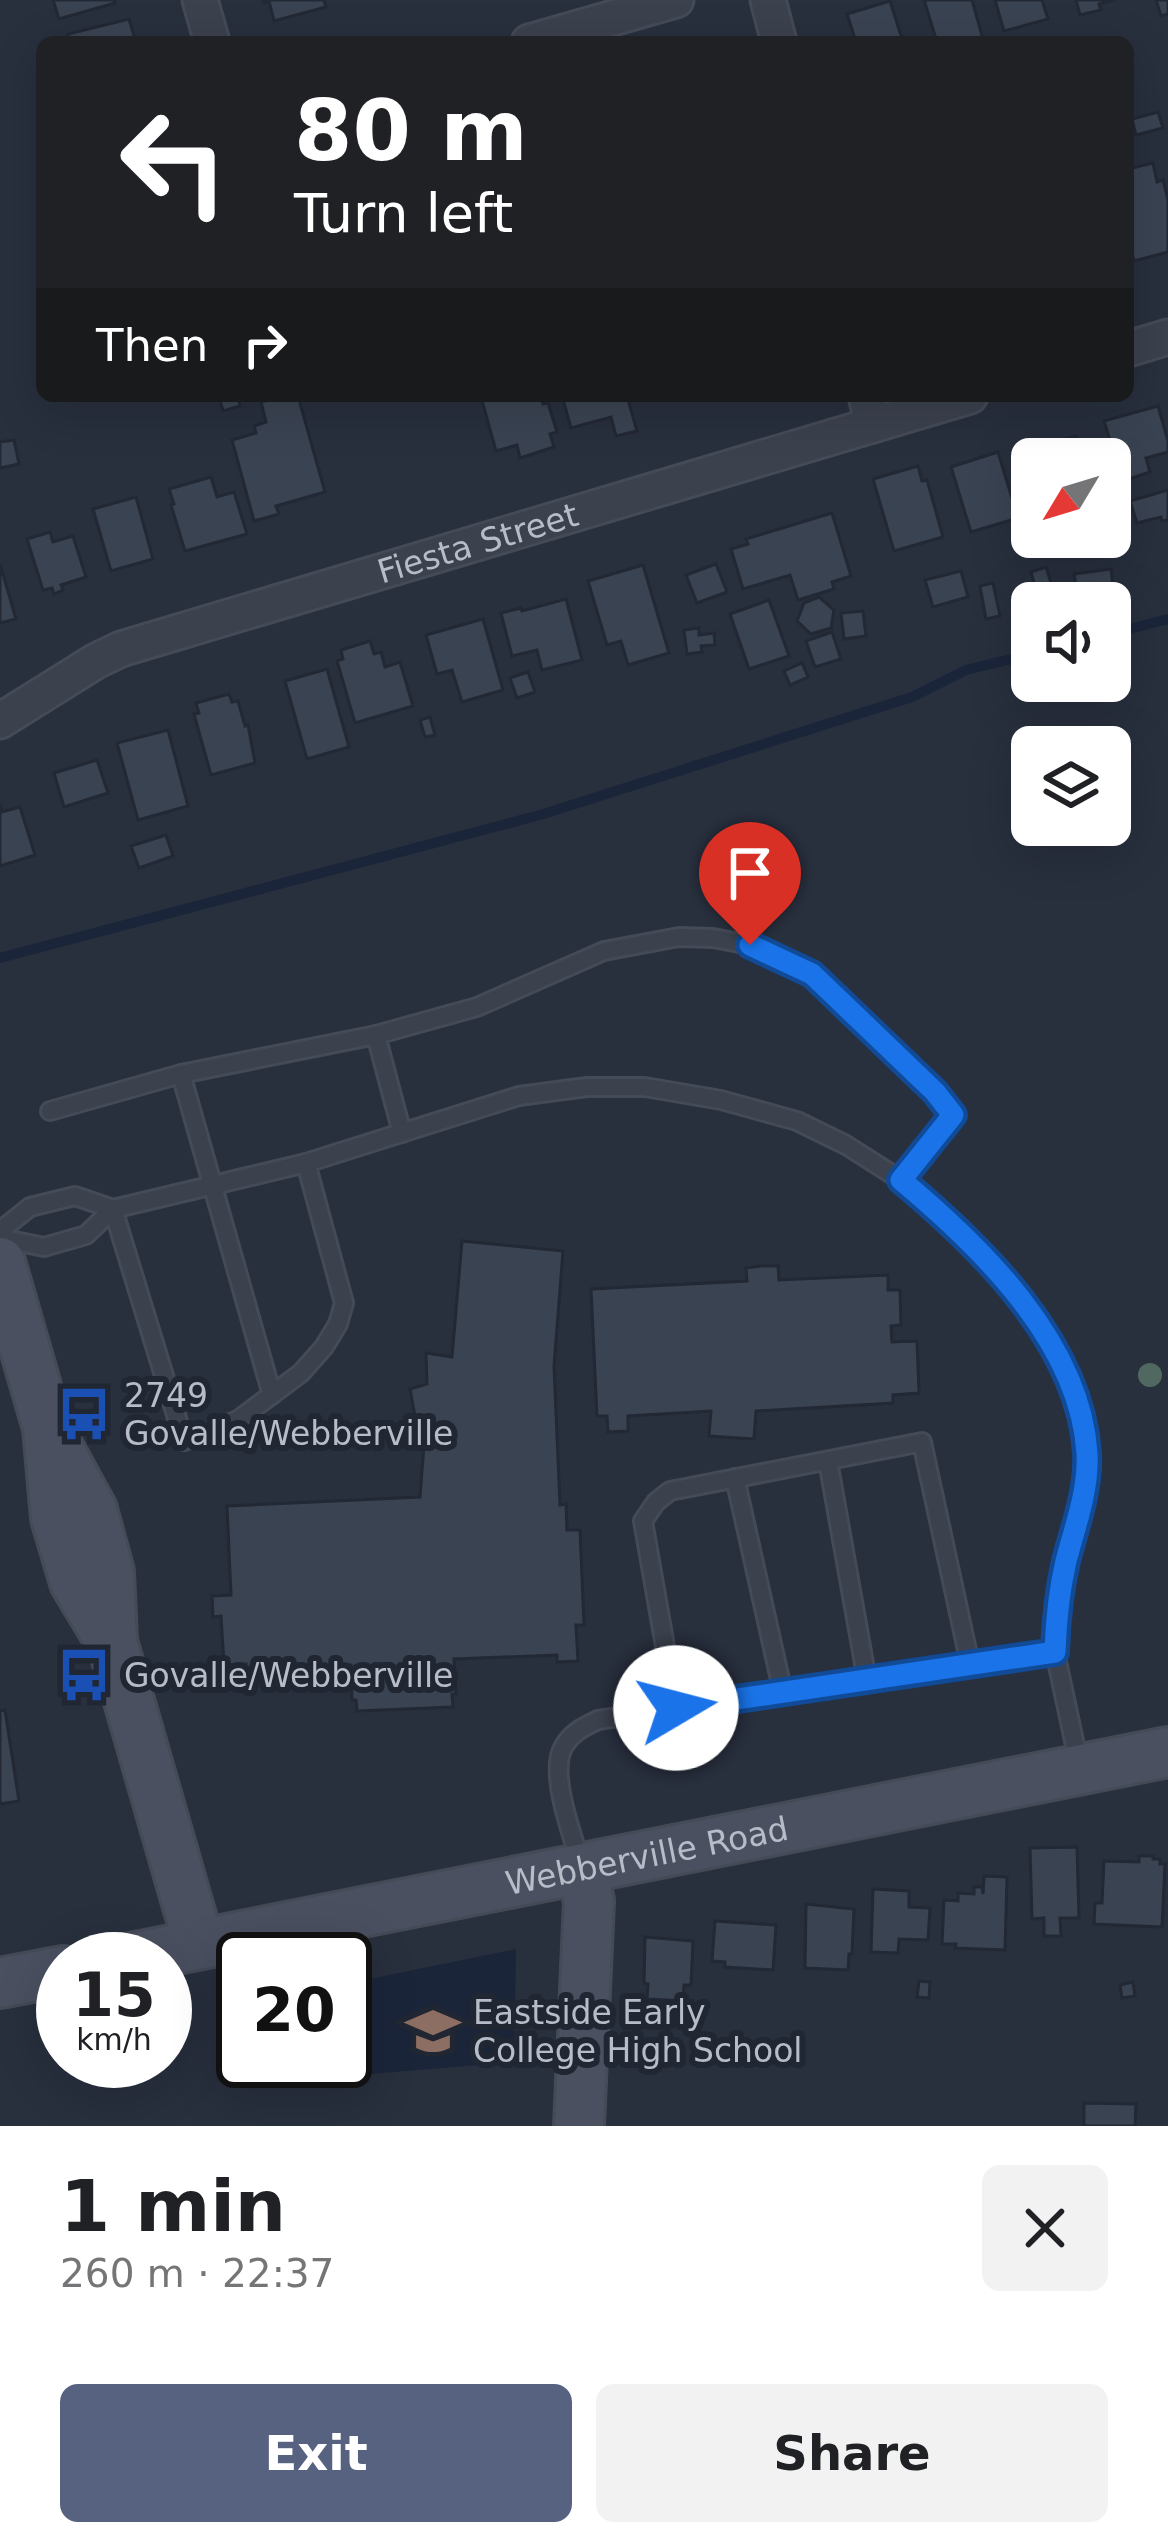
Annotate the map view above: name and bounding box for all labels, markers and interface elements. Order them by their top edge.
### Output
text: 80 m [294,82,528,180]
icon: left [96,84,252,240]
text: Turn left [294,182,513,245]
icon: right [232,312,298,378]
text: Then [96,319,208,372]
north arrow [1011,438,1131,558]
map controls [1011,438,1131,846]
street label: Fiesta Street [373,495,583,592]
button: sound [1011,582,1131,702]
button: layers [1011,726,1131,846]
pin [699,822,801,945]
icon: arrive [717,840,783,906]
place label: 2749 Govalle/Webberville [124,1376,453,1453]
bus stop icon: 2749 Govalle/Webberville [55,1385,113,1443]
position arrow [613,1645,739,1771]
bus stop icon: Govalle/Webberville [55,1646,113,1704]
place label: Govalle/Webberville [124,1656,453,1695]
street label: Webberville Road [502,1809,792,1903]
speed limit sign: 20 [216,1932,372,2088]
text: 15 [72,1960,156,2030]
place label: Eastside Early College High School [473,1993,803,2070]
school or university icon: Eastside Early College High School [404,2002,462,2060]
text: km/h [76,2022,152,2057]
text: 1 min [60,2164,286,2248]
button: close [982,2165,1108,2291]
text: 260 m · 22:37 [60,2251,334,2296]
button: Exit [60,2384,572,2522]
button: Share [596,2384,1108,2522]

